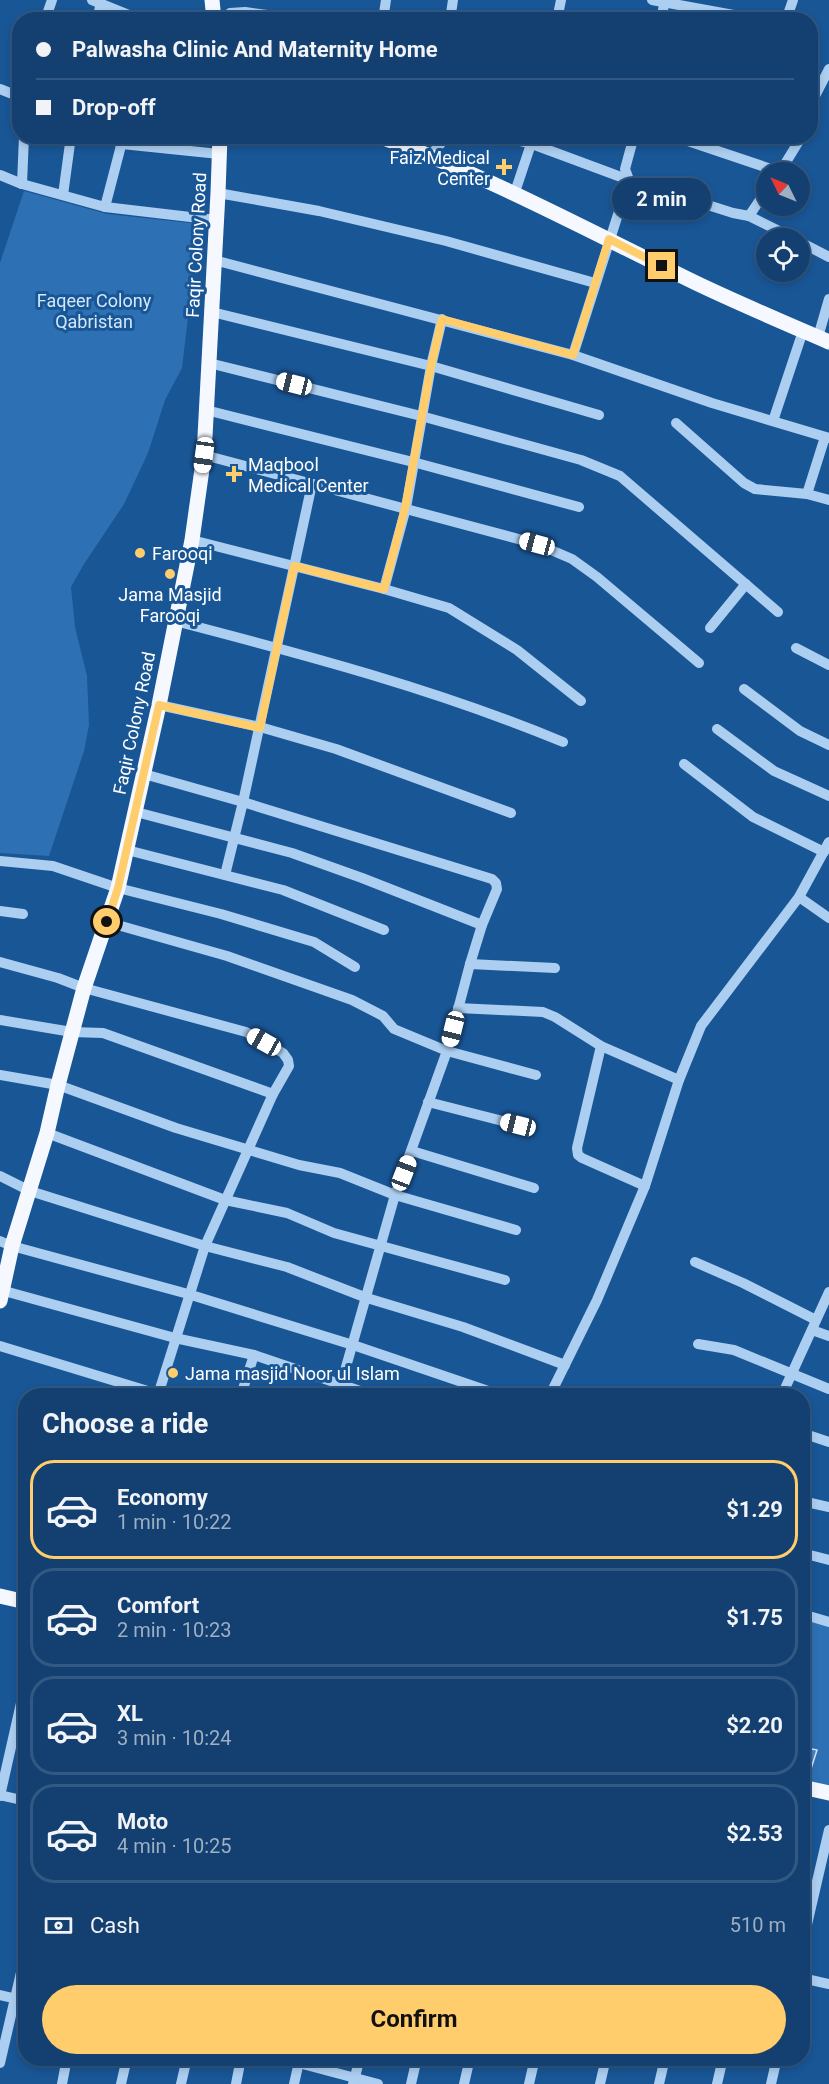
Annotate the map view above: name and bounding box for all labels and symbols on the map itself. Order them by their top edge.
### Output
place label: Faiz Medical Center [389,147,490,189]
marker: Faiz Medical Center [495,158,513,176]
north arrow [756,162,810,216]
street label: Faqir Colony Road [182,172,210,318]
callout: 2 min [612,179,712,221]
route end [648,252,675,279]
park label: Faqeer Colony Qabristan [37,290,152,332]
car [274,371,314,397]
car [193,436,215,474]
place label: Maqbool Medical Center [248,454,369,496]
marker: Maqbool Medical Center [225,465,243,483]
car [517,531,557,557]
place label: Farooqi [152,543,213,564]
marker: Farooqi [133,546,147,560]
marker: Jama Masjid Farooqi [163,567,177,581]
place label: Jama Masjid Farooqi [118,584,222,626]
street label: Faqir Colony Road [109,650,159,796]
route start [93,908,120,935]
car [440,1009,466,1049]
car [244,1025,284,1059]
car [498,1112,538,1138]
car [389,1153,419,1193]
place label: Jama masjid Noor ul Islam [185,1363,400,1384]
marker: Jama masjid Noor ul Islam [166,1366,180,1380]

